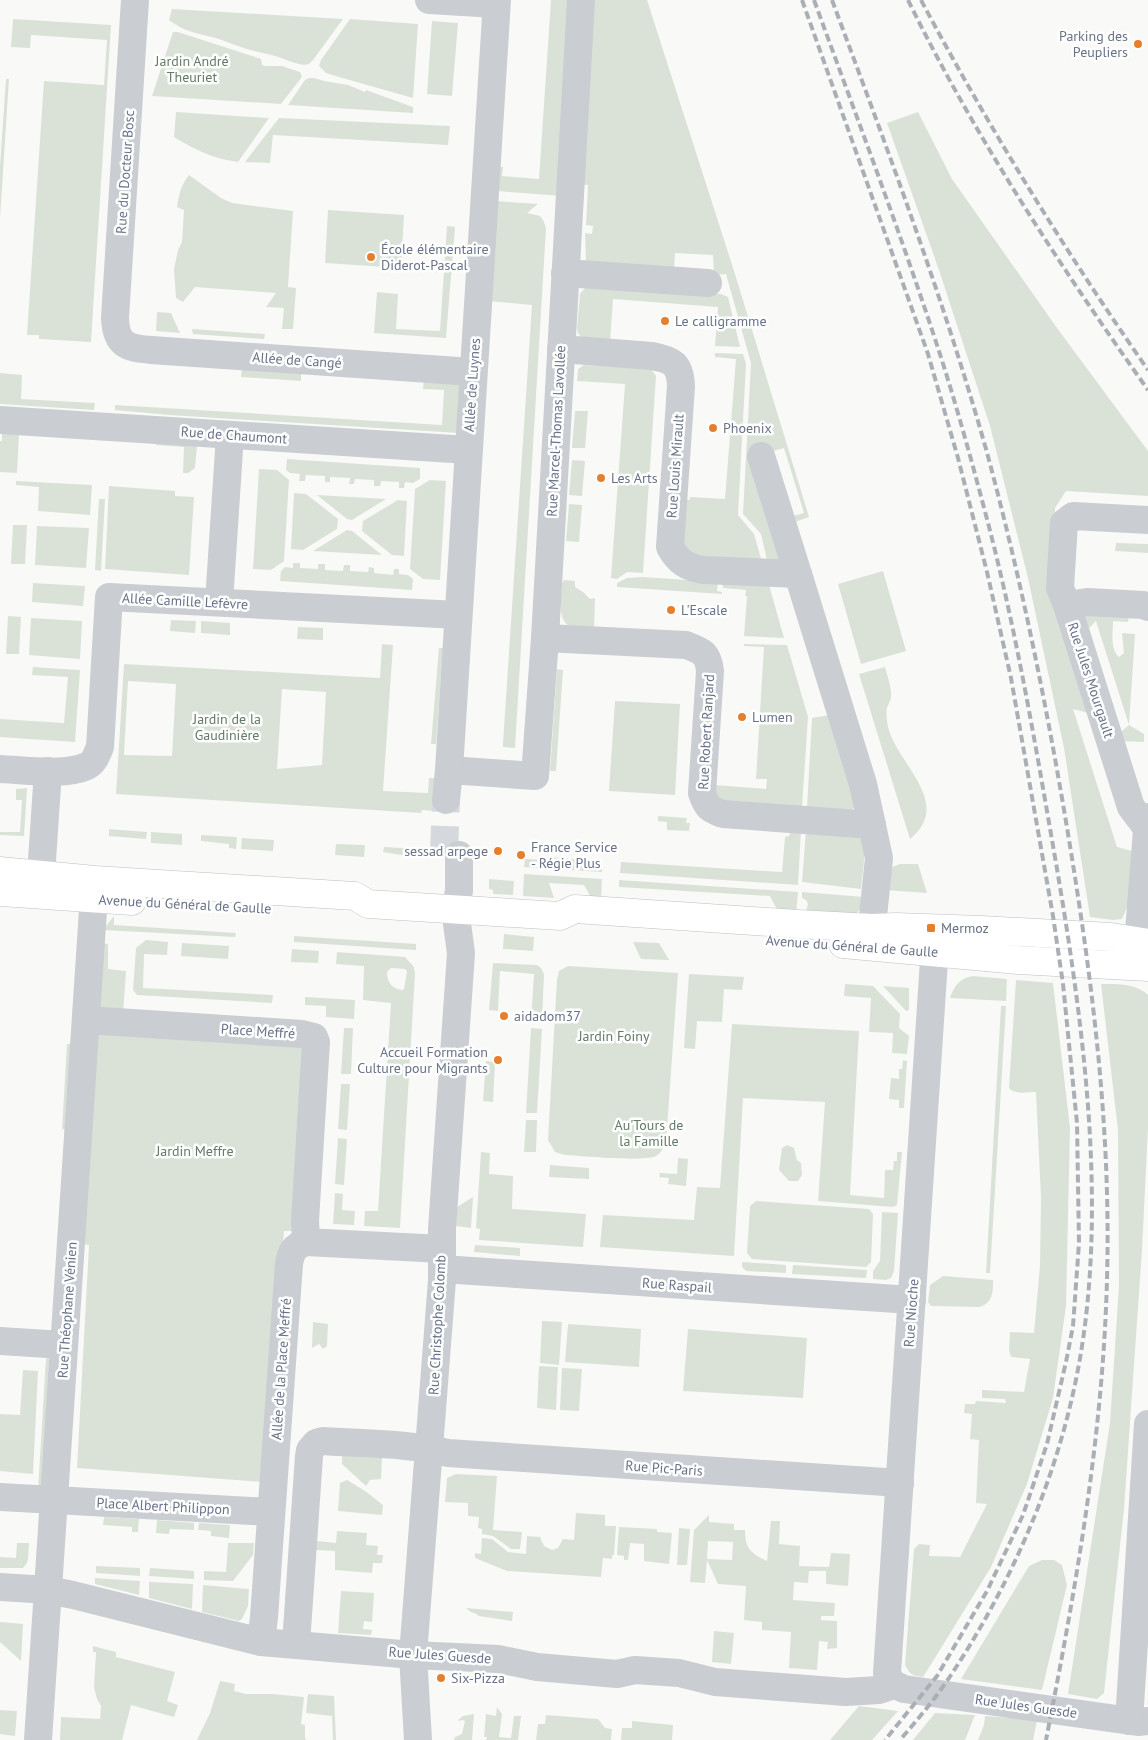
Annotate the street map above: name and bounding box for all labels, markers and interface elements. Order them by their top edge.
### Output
place label: Parking des Peupliers [1059,27,1128,61]
marker: Parking des Peupliers [1132,38,1144,50]
park label: Jardin André Theuriet [154,52,229,86]
street label: Rue du Docteur Bosc [112,110,138,234]
place label: École élémentaire Diderot-Pascal [381,240,489,274]
marker: École élémentaire Diderot-Pascal [365,251,377,263]
place label: Le calligramme [675,312,767,330]
marker: Le calligramme [659,315,671,327]
street label: Allée de Luynes [460,337,484,433]
street label: Rue Marcel-Thomas Lavollée [543,345,569,517]
street label: Allée de Cangé [252,348,342,372]
street label: Rue Louis Mirault [662,413,688,519]
place label: Phoenix [723,419,772,437]
street label: Rue de Chaumont [180,422,288,448]
marker: Phoenix [707,422,719,434]
place label: Les Arts [611,469,658,487]
marker: Les Arts [595,472,607,484]
street label: Allée Camille Lefèvre [121,589,249,613]
place label: L'Escale [681,601,727,619]
marker: L'Escale [665,604,677,616]
street label: Rue Jules Mourgault [1064,620,1118,740]
street label: Rue Robert Ranjard [694,674,718,790]
place label: Lumen [752,708,793,726]
park label: Jardin de la Gaudinière [192,710,261,744]
marker: Lumen [736,711,748,723]
place label: France Service - Régie Plus [531,838,617,872]
place label: sessad arpege [404,842,488,860]
marker: sessad arpege [492,845,504,857]
marker: France Service - Régie Plus [515,849,527,861]
street label: Avenue du Général de Gaulle [98,890,272,918]
place label: Mermoz [941,919,989,937]
marker: Mermoz [925,922,937,934]
street label: Avenue du Général de Gaulle [765,931,939,961]
place label: aidadom37 [514,1007,581,1025]
marker: aidadom37 [498,1010,510,1022]
street label: Place Meffré [220,1019,296,1043]
park label: Jardin Foiny [577,1027,650,1045]
place label: Accueil Formation Culture pour Migrants [357,1043,488,1077]
marker: Accueil Formation Culture pour Migrants [492,1054,504,1066]
park label: Au'Tours de la Famille [615,1116,683,1150]
park label: Jardin Meffre [155,1142,234,1160]
street label: Rue Théophane Vénien [53,1241,81,1379]
street label: Rue Christophe Colomb [424,1254,450,1396]
street label: Rue Raspail [641,1274,713,1296]
street label: Rue Nioche [900,1278,922,1348]
street label: Allée de la Place Meffré [267,1298,295,1440]
street label: Rue Pic-Paris [625,1456,703,1480]
street label: Place Albert Philippon [96,1494,230,1518]
street label: Rue Jules Guesde [388,1642,492,1668]
place label: Six-Pizza [451,1669,505,1687]
marker: Six-Pizza [435,1672,447,1684]
street label: Rue Jules Guesde [974,1690,1078,1722]

